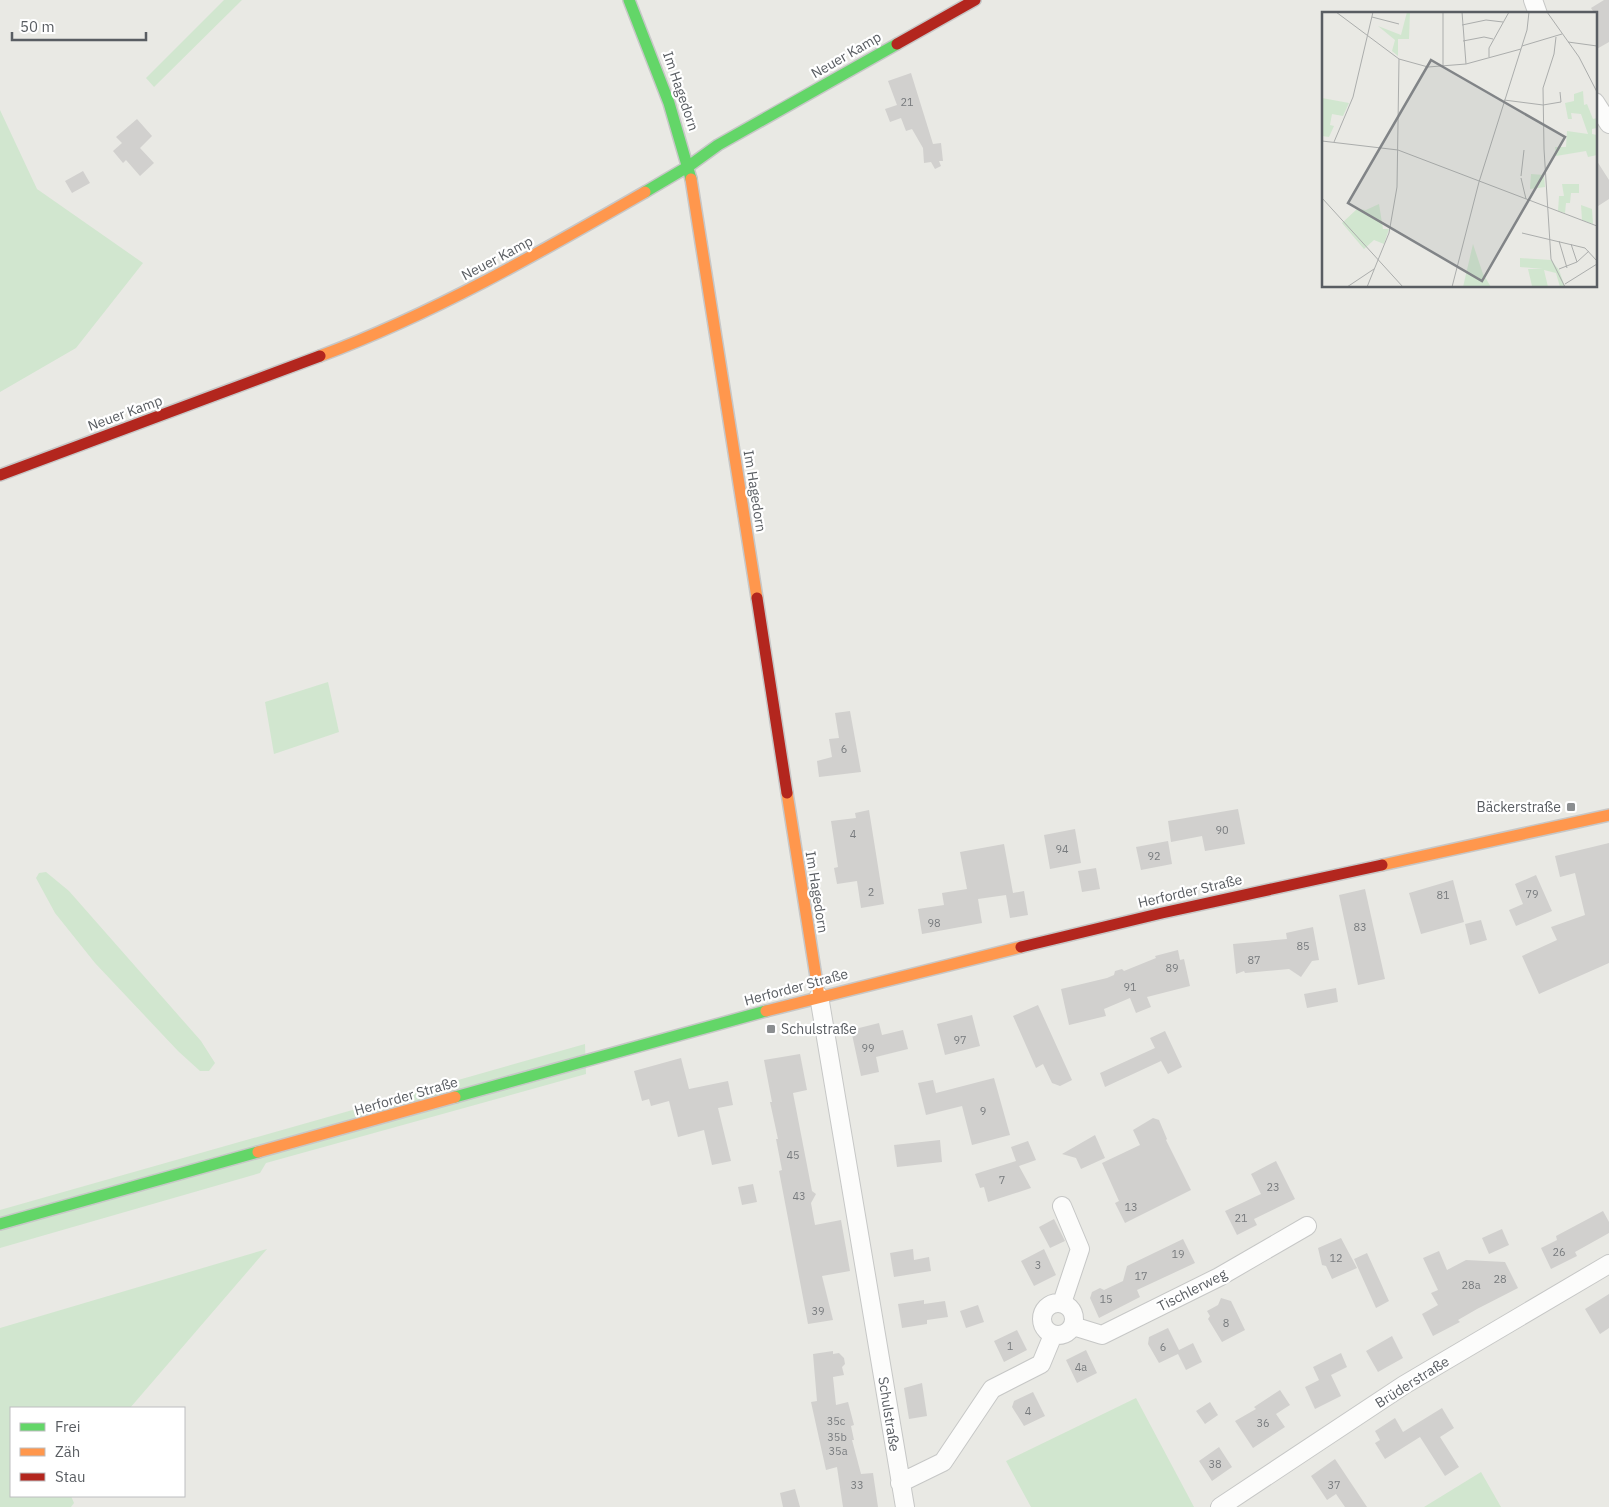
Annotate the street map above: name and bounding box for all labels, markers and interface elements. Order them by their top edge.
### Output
scale bar [12,10,146,42]
inset map [1322,12,1596,288]
text: 50 m [20,17,55,36]
street label: Neuer Kamp [808,28,884,82]
street label: Im Hagedorn [659,49,703,133]
house number: 21 [900,95,914,109]
street label: Neuer Kamp [458,232,536,284]
street label: Neuer Kamp [85,391,165,435]
street label: Im Hagedorn [740,449,770,533]
house number: 6 [841,742,847,756]
place label: Bäckerstraße [1477,798,1561,816]
marker: Bäckerstraße [1565,801,1577,813]
house number: 90 [1215,823,1229,837]
house number: 4 [850,827,857,841]
house number: 94 [1055,842,1069,856]
house number: 92 [1147,849,1161,863]
street label: Im Hagedorn [802,850,832,934]
street label: Herforder Straße [1136,870,1244,912]
house number: 2 [868,885,874,899]
house number: 79 [1525,887,1539,901]
house number: 81 [1436,888,1450,902]
house number: 98 [927,916,941,930]
house number: 83 [1353,920,1367,934]
house number: 85 [1296,939,1310,953]
house number: 87 [1247,953,1261,967]
house number: 89 [1165,961,1179,975]
street label: Herforder Straße [742,964,850,1009]
house number: 91 [1123,980,1137,994]
place label: Schulstraße [781,1020,857,1038]
marker: Schulstraße [765,1023,777,1035]
house number: 97 [953,1033,967,1047]
house number: 99 [861,1041,875,1055]
street label: Herforder Straße [352,1073,460,1119]
house number: 9 [980,1104,986,1118]
house number: 45 [786,1148,800,1162]
house number: 7 [999,1173,1005,1187]
house number: 23 [1266,1180,1280,1194]
house number: 43 [792,1189,806,1203]
house number: 13 [1124,1200,1138,1214]
house number: 21 [1234,1211,1248,1225]
house number: 26 [1552,1245,1566,1259]
house number: 19 [1171,1247,1185,1261]
house number: 12 [1329,1251,1343,1265]
house number: 3 [1035,1258,1041,1272]
street label: Tischlerweg [1154,1265,1230,1315]
house number: 17 [1134,1269,1148,1283]
house number: 28 [1493,1272,1507,1286]
house number: 28a [1461,1278,1481,1292]
house number: 15 [1099,1292,1113,1306]
house number: 39 [811,1304,825,1318]
house number: 8 [1223,1316,1229,1330]
house number: 1 [1007,1339,1014,1353]
house number: 6 [1160,1340,1166,1354]
street label: Brüderstraße [1372,1352,1453,1412]
house number: 4a [1075,1360,1087,1374]
street label: Schulstraße [874,1375,904,1453]
house number: 4 [1025,1404,1032,1418]
legend [10,1407,185,1497]
house number: 35c [827,1414,846,1428]
house number: 36 [1256,1416,1270,1430]
text: Frei [55,1417,81,1436]
house number: 35b [827,1430,847,1444]
text: Zäh [55,1442,80,1461]
house number: 35a [828,1444,848,1458]
house number: 38 [1208,1457,1222,1471]
text: Stau [55,1467,86,1486]
house number: 33 [850,1478,864,1492]
house number: 37 [1327,1478,1341,1492]

